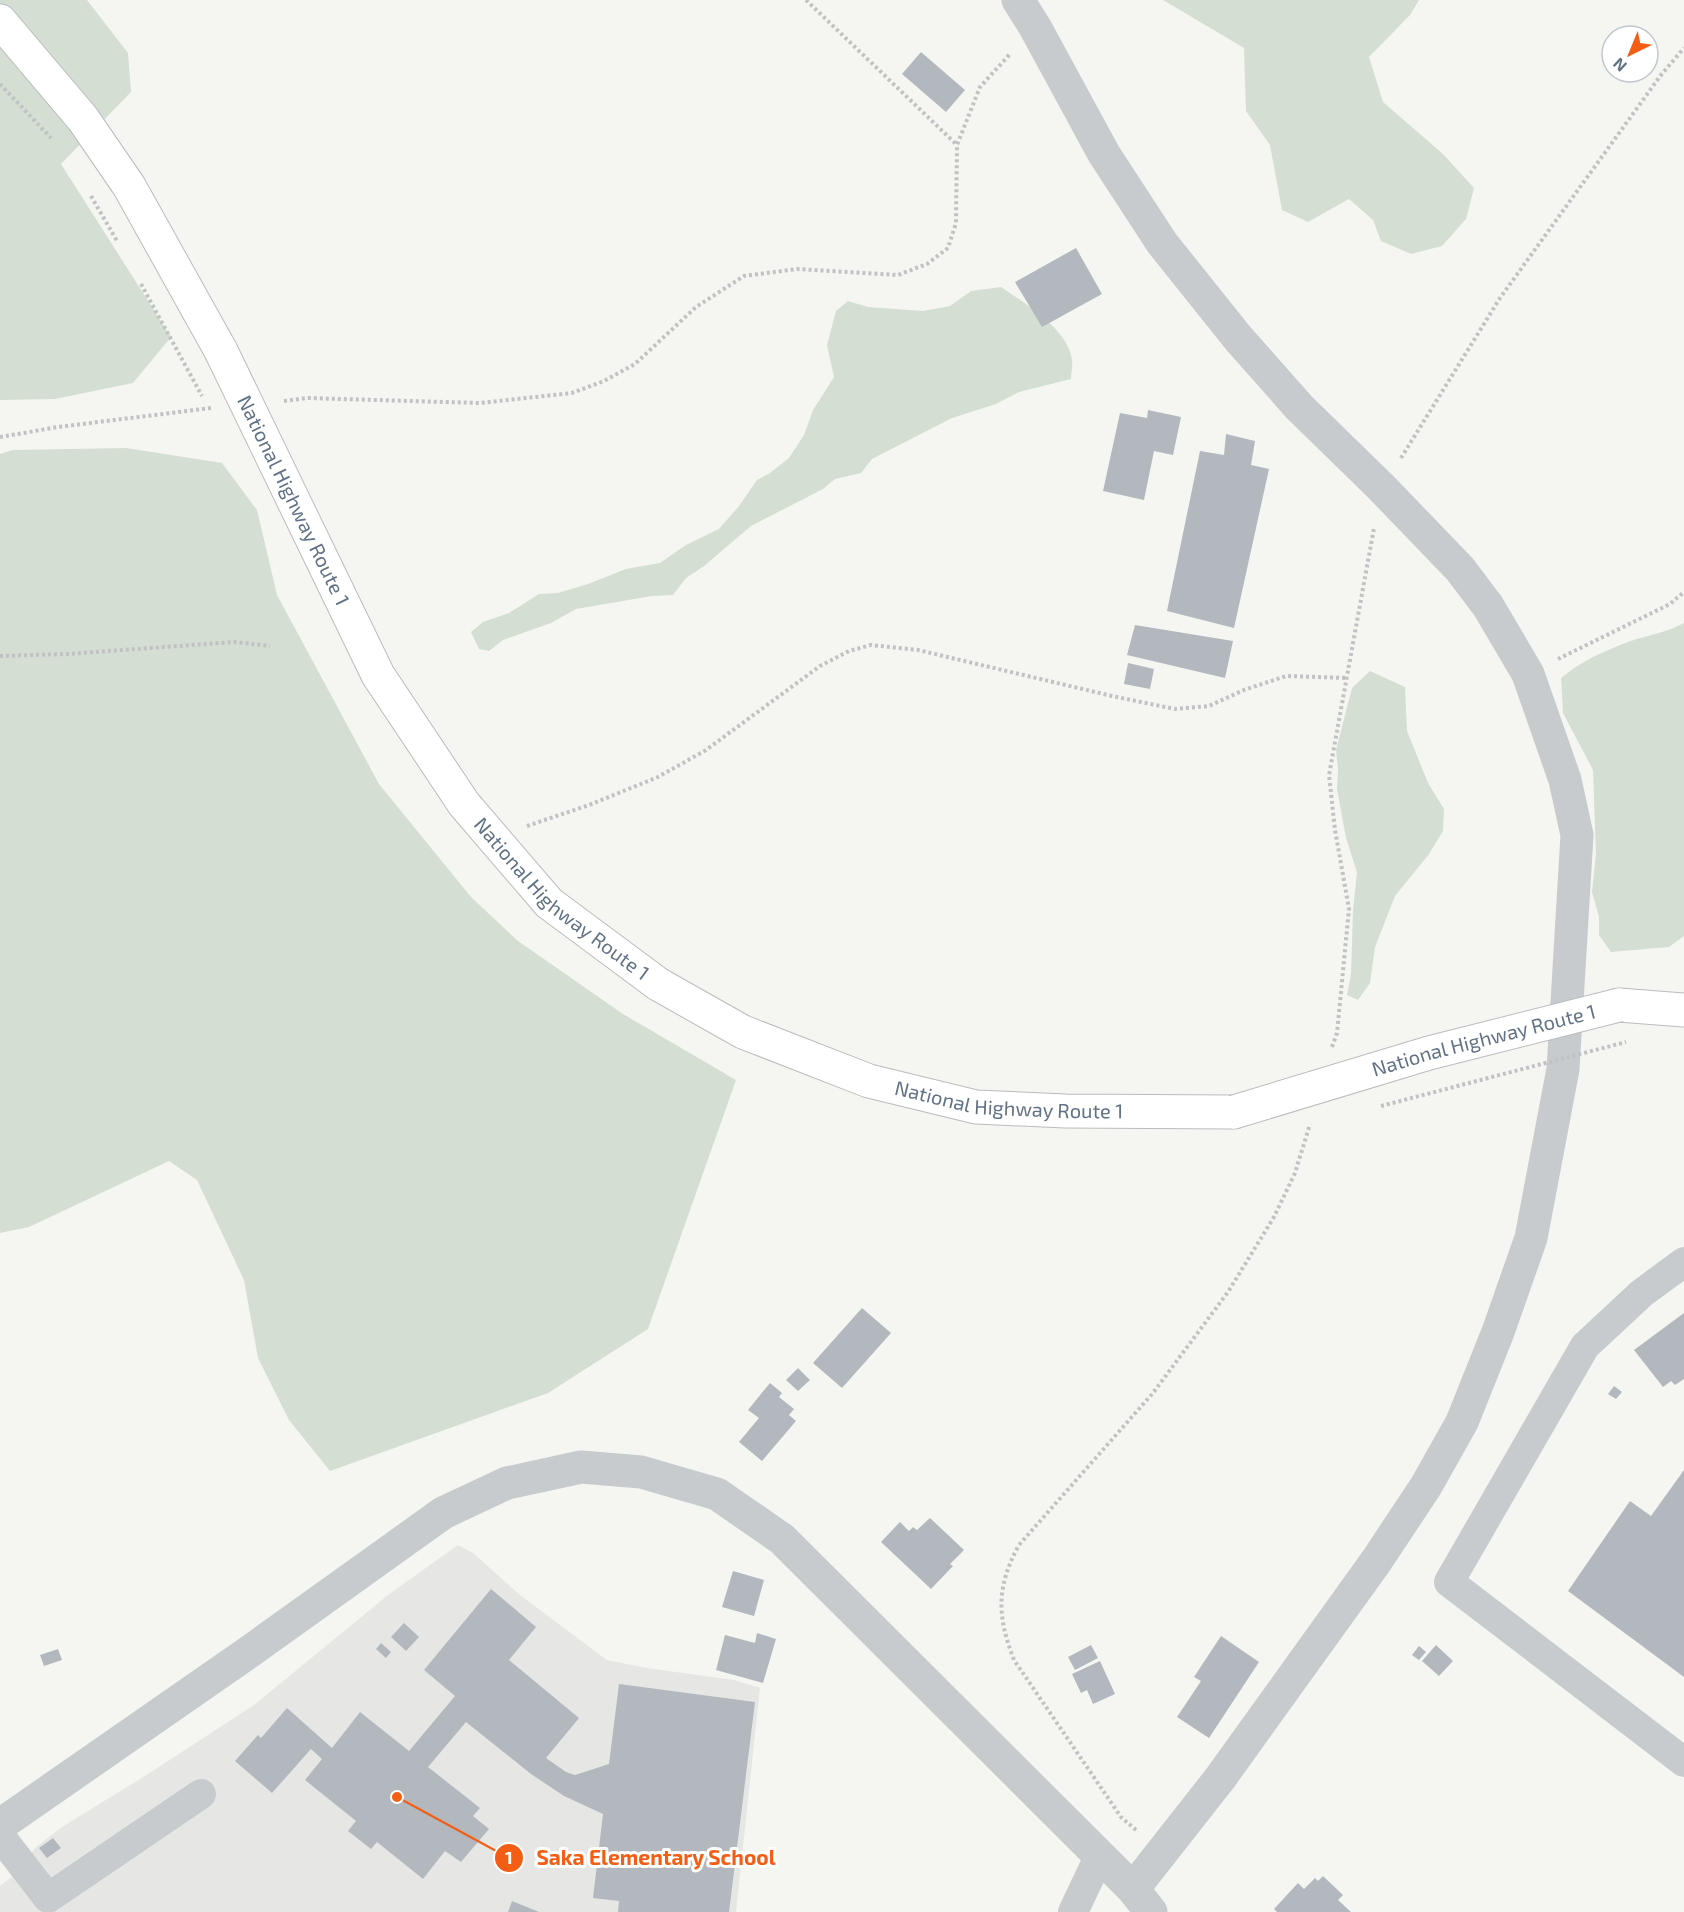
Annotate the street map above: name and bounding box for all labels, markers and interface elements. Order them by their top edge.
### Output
north arrow [1600,24,1660,84]
text: N [1609,54,1630,76]
street label: National Highway Route 1 [233,391,355,609]
street label: National Highway Route 1 [470,812,654,984]
street label: National Highway Route 1 [1369,998,1598,1081]
street label: National Highway Route 1 [893,1075,1123,1122]
callout: Saka Elementary School [494,1838,788,1877]
text: Saka Elementary School [536,1844,776,1870]
text: 1 [505,1846,513,1868]

